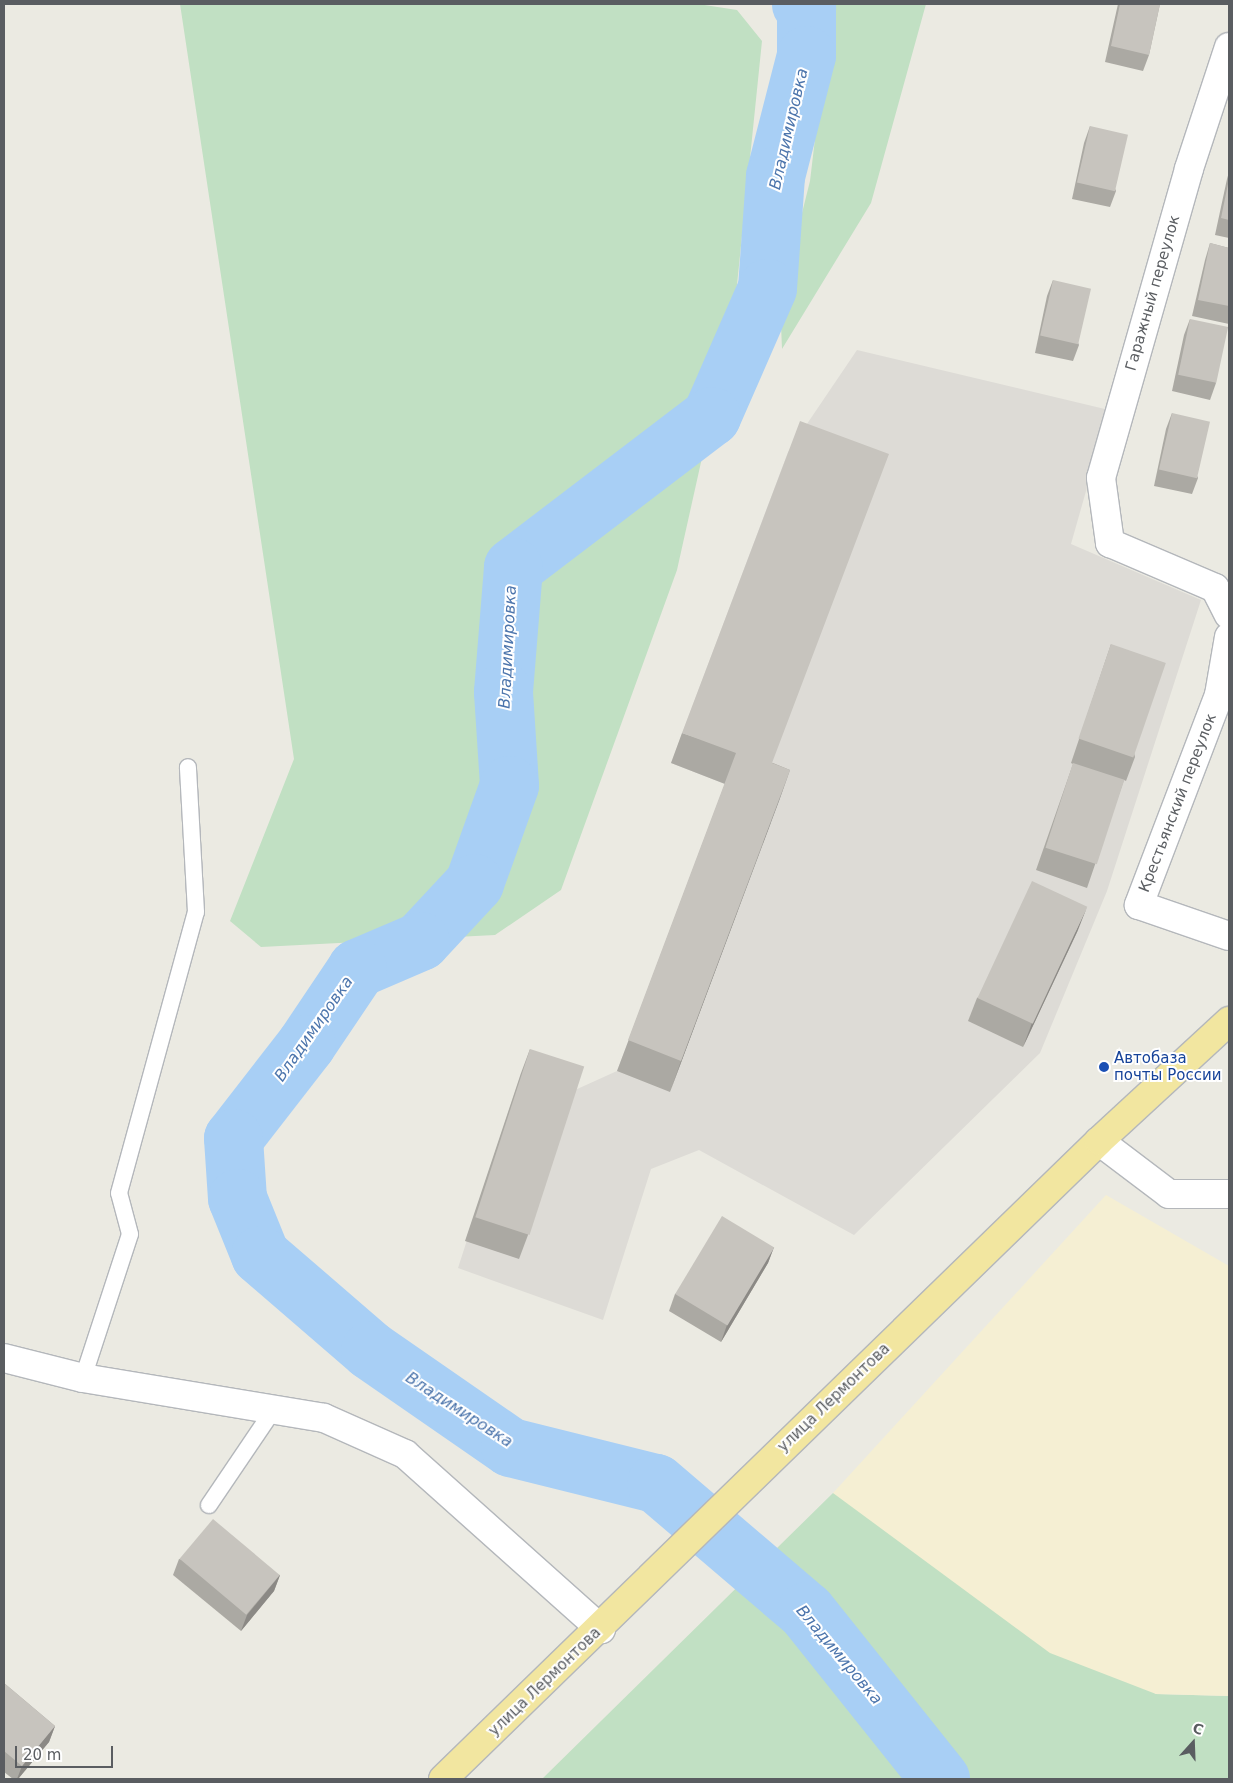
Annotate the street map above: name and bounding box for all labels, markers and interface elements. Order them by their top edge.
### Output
water label: Владимировка [766,67,812,191]
street label: Гаражный переулок [1122,213,1184,373]
water label: Владимировка [495,585,521,709]
street label: Крестьянский переулок [1136,711,1220,895]
water label: Владимировка [271,973,357,1085]
place label: Автобаза почты России [1114,1049,1221,1084]
marker: Автобаза почты России [1098,1061,1110,1073]
street label: улица Лермонтова [774,1340,894,1456]
water label: Владимировка [402,1368,516,1452]
water label: Владимировка [792,1601,886,1709]
street label: улица Лермонтова [485,1624,605,1740]
north arrow [1168,1718,1218,1768]
text: С [1191,1720,1206,1738]
scale bar [18,1736,115,1768]
text: 20 m [23,1746,61,1764]

